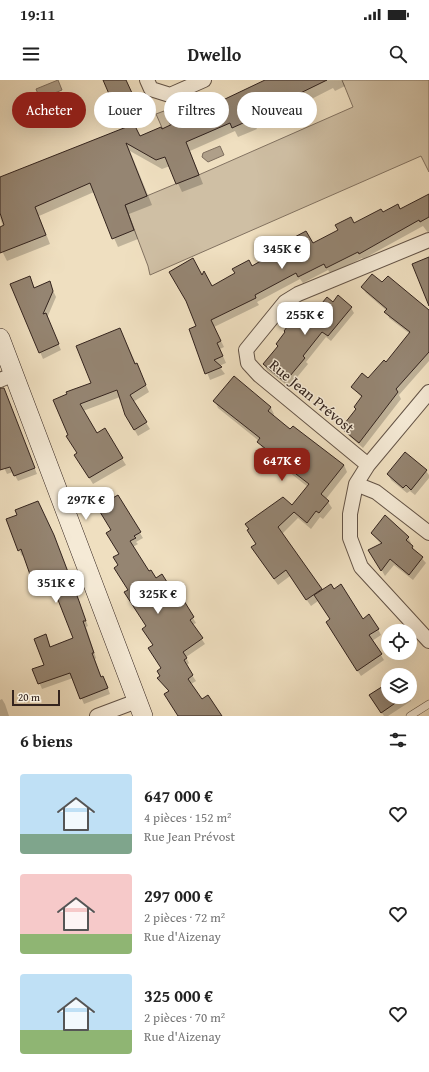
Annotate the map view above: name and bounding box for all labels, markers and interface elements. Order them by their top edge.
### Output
text: 19:11 [20,4,55,25]
text: Dwello [188,41,241,68]
icon: menu [20,43,42,65]
icon: search [387,43,409,65]
chip: Acheter [12,92,86,128]
chip: Louer [94,92,156,128]
chip: Filtres [164,92,229,128]
chip: Nouveau [237,92,317,128]
pin: 345K € [249,236,315,270]
text: 345K € [263,239,301,258]
pin: 255K € [272,302,338,336]
text: 255K € [286,305,324,324]
street label: Rue Jean Prévost [265,354,360,438]
pin: 647K € [249,448,315,482]
text: 647K € [263,451,301,470]
pin: 297K € [53,487,119,521]
text: 297K € [67,490,105,509]
pin: 351K € [23,570,89,604]
text: 351K € [37,573,75,592]
pin: 325K € [125,581,191,615]
text: 325K € [139,584,177,603]
map controls [381,624,417,704]
button: locate [381,624,417,660]
button: layers [381,668,417,704]
scale bar [12,688,60,707]
text: 20 m [18,689,40,705]
text: 6 biens [20,728,73,753]
icon: filters [387,729,409,751]
text: 647 000 € [144,783,213,808]
icon: home [52,790,100,838]
icon: heart [387,803,409,825]
text: 4 pièces · 152 m² [144,808,231,827]
text: Rue Jean Prévost [144,827,235,846]
text: 297 000 € [144,883,213,908]
icon: home [52,890,100,938]
icon: heart [387,903,409,925]
text: 2 pièces · 72 m² [144,908,225,927]
text: Rue d'Aizenay [144,927,221,946]
text: 325 000 € [144,983,213,1008]
icon: home [52,990,100,1038]
icon: heart [387,1003,409,1025]
text: 2 pièces · 70 m² [144,1008,225,1027]
text: Rue d'Aizenay [144,1027,221,1046]

